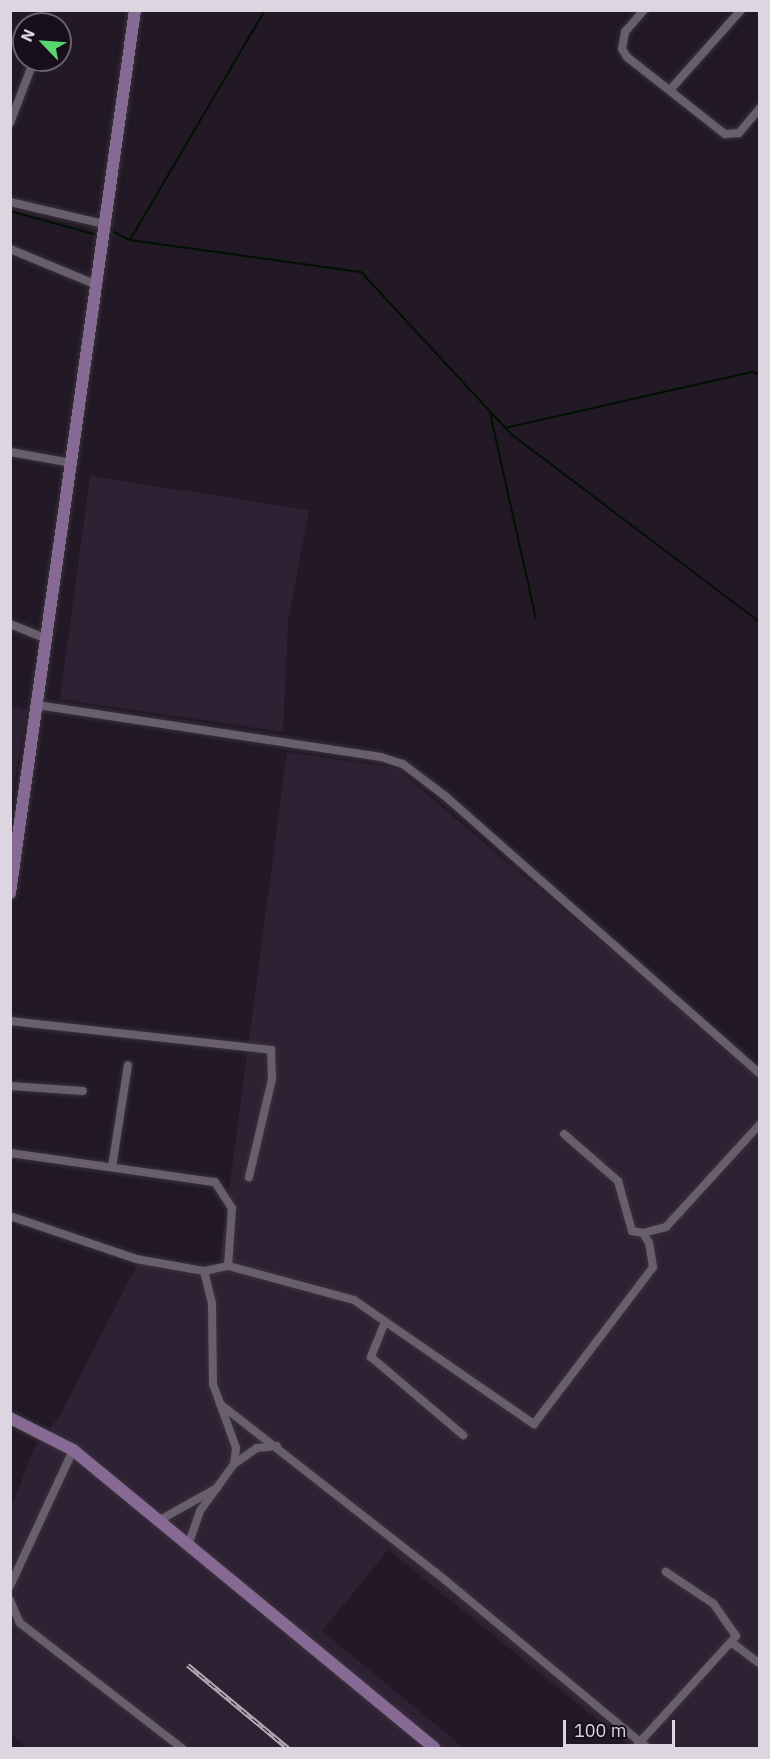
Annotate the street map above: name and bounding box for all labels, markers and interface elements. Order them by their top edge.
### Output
north arrow [12,12,72,72]
text: N [16,26,39,45]
scale bar [566,1708,678,1746]
text: 100 m [574,1719,626,1742]

